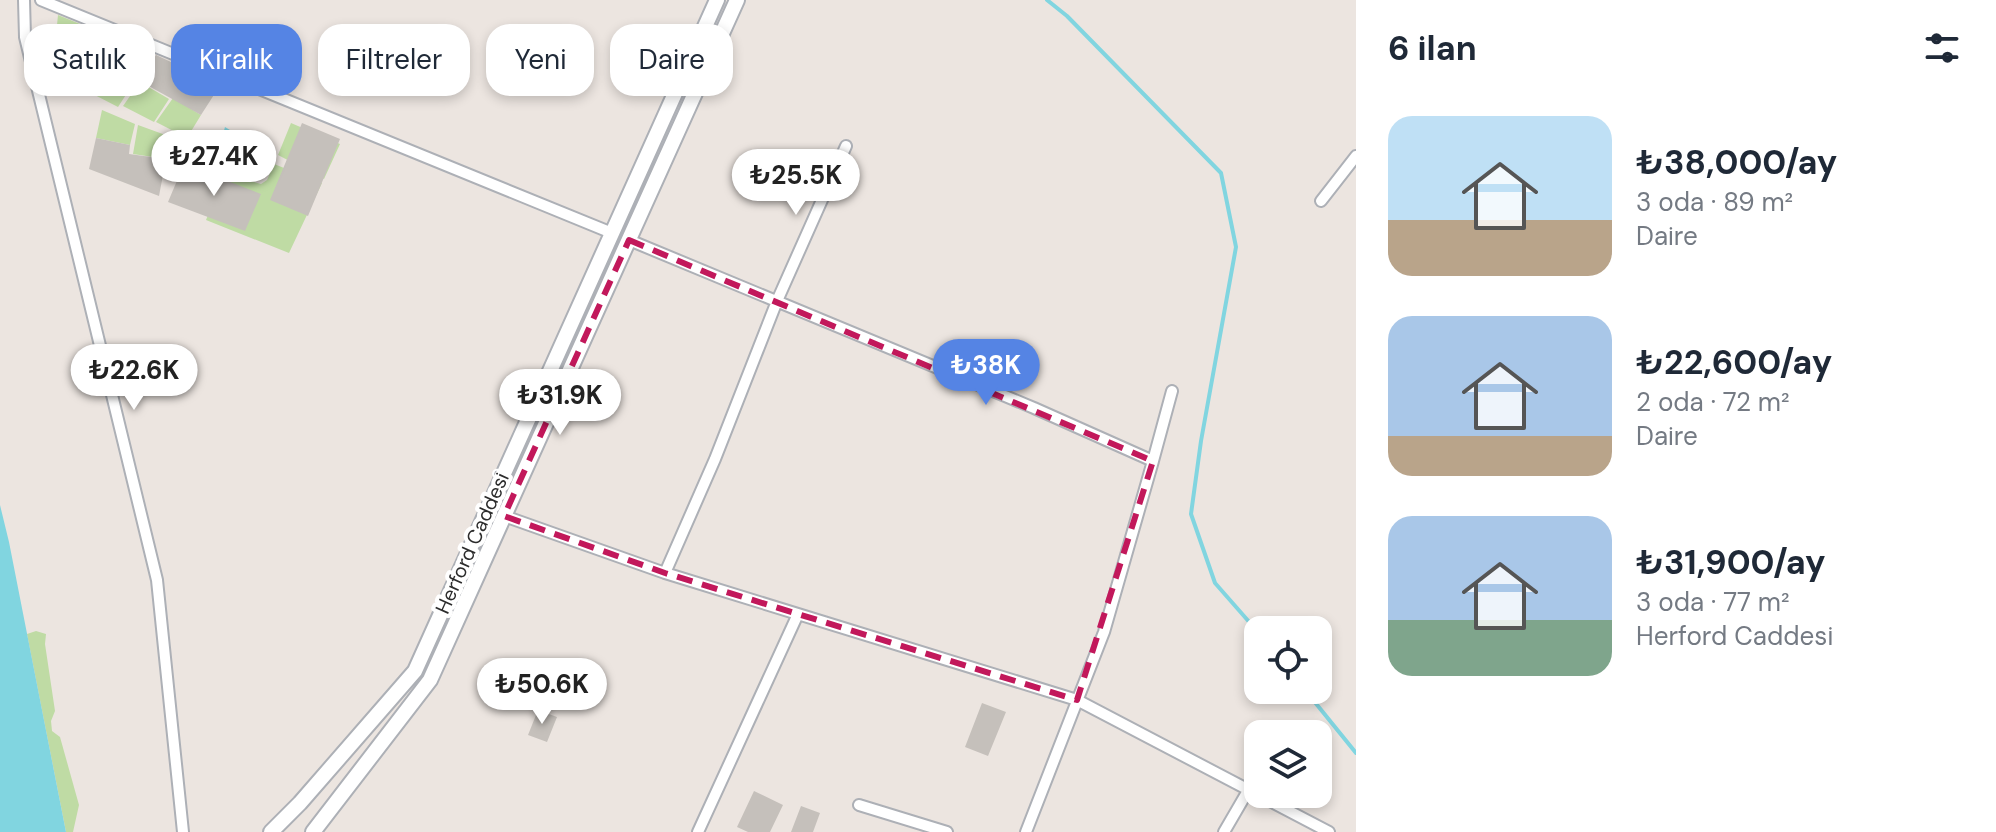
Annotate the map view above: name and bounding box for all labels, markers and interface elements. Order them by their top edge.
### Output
chip: Satılık [24,24,155,96]
chip: Kiralık [171,24,302,96]
chip: Filtreler [318,24,470,96]
chip: Yeni [486,24,594,96]
chip: Daire [610,24,733,96]
text: 6 ilan [1388,26,1477,71]
icon: filters [1920,26,1964,70]
pin: ₺27.4K [149,130,279,198]
text: ₺27.4K [169,139,259,173]
text: ₺38,000/ay [1636,140,1837,185]
icon: home [1452,148,1548,244]
pin: ₺25.5K [731,149,861,217]
text: ₺25.5K [750,158,842,192]
text: 3 oda · 89 m² [1636,185,1793,219]
text: Daire [1636,219,1698,253]
pin: ₺38K [939,339,1033,407]
text: ₺22,600/ay [1636,340,1832,385]
pin: ₺22.6K [69,344,199,412]
text: ₺38K [951,348,1021,382]
icon: home [1452,348,1548,444]
text: ₺22.6K [89,353,179,387]
pin: ₺31.9K [495,369,625,437]
text: ₺31.9K [517,378,603,412]
text: 2 oda · 72 m² [1636,385,1790,419]
text: Daire [1636,419,1698,453]
street label: Herford Caddesi [429,468,515,618]
text: ₺31,900/ay [1636,540,1826,585]
icon: home [1452,548,1548,644]
text: 3 oda · 77 m² [1636,585,1790,619]
map controls [1244,616,1332,808]
button: locate [1244,616,1332,704]
text: Herford Caddesi [1636,619,1833,653]
pin: ₺50.6K [477,658,607,726]
text: ₺50.6K [495,667,589,701]
button: layers [1244,720,1332,808]

